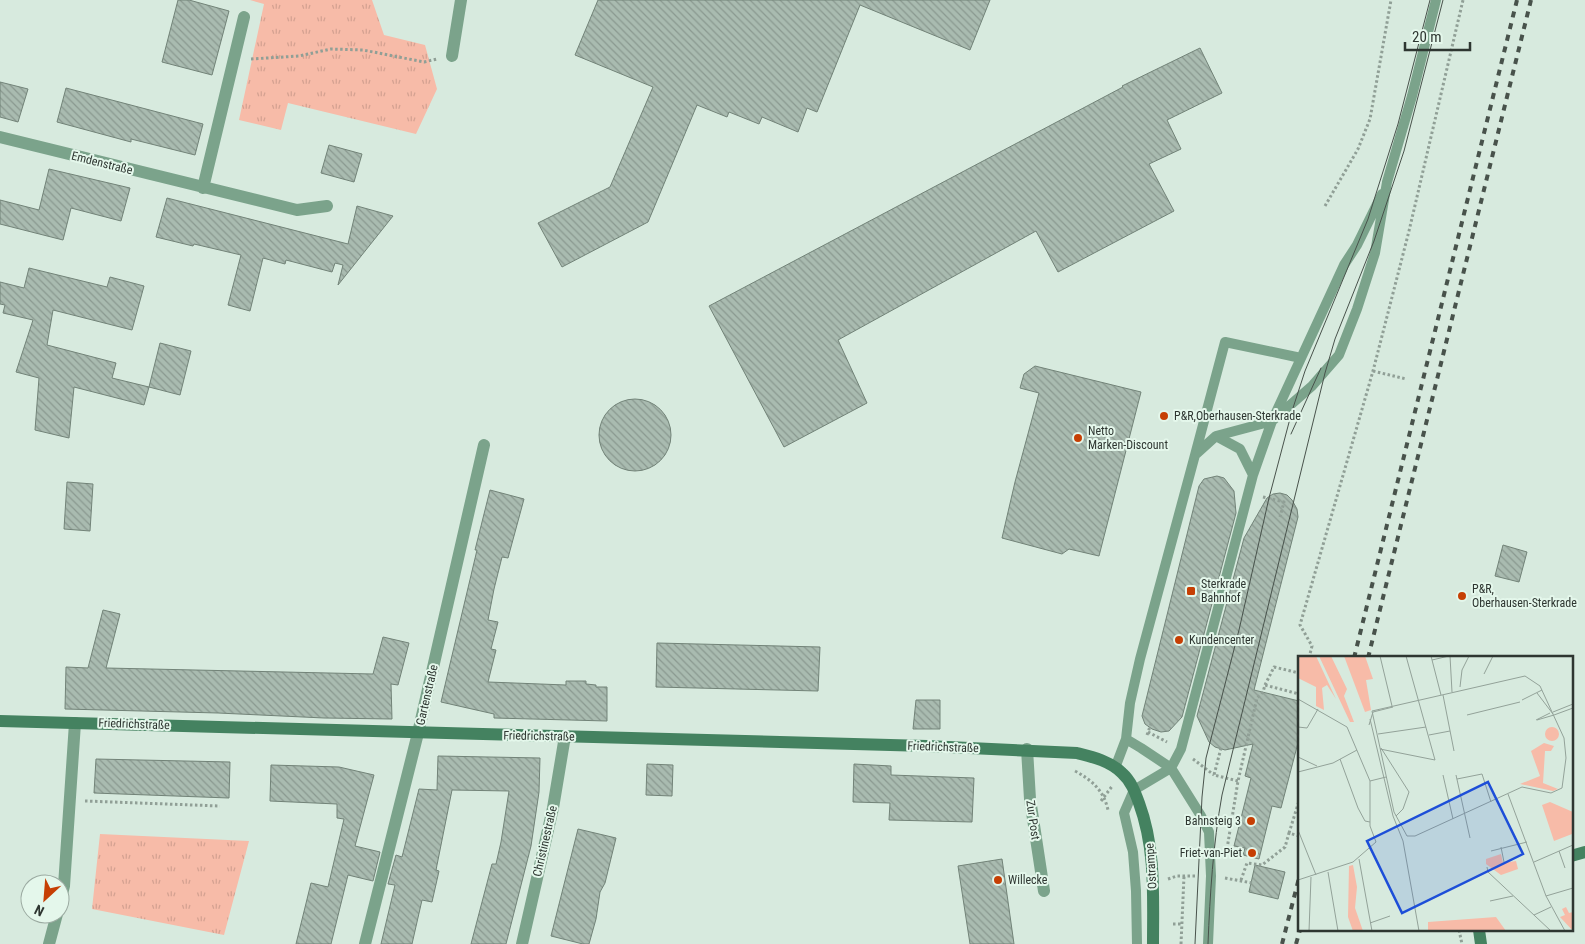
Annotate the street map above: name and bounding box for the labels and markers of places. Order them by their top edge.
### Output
place label: P&R,Oberhausen-Sterkrade [1174,409,1301,423]
marker: P&R,Oberhausen-Sterkrade [1158,410,1170,422]
place label: Netto Marken-Discount [1088,424,1168,452]
marker: Netto Marken-Discount [1072,432,1084,444]
place label: Sterkrade Bahnhof [1201,577,1247,605]
place label: P&R, Oberhausen-Sterkrade [1472,582,1577,610]
marker: Sterkrade Bahnhof [1185,585,1197,597]
marker: P&R, Oberhausen-Sterkrade [1456,590,1468,602]
place label: Kundencenter [1189,633,1255,647]
marker: Kundencenter [1173,634,1185,646]
place label: Bahnsteig 3 [1185,814,1241,828]
marker: Bahnsteig 3 [1245,815,1257,827]
place label: Friet-van-Piet [1180,846,1242,860]
marker: Friet-van-Piet [1246,847,1258,859]
place label: Willecke [1008,873,1048,887]
marker: Willecke [992,874,1004,886]

